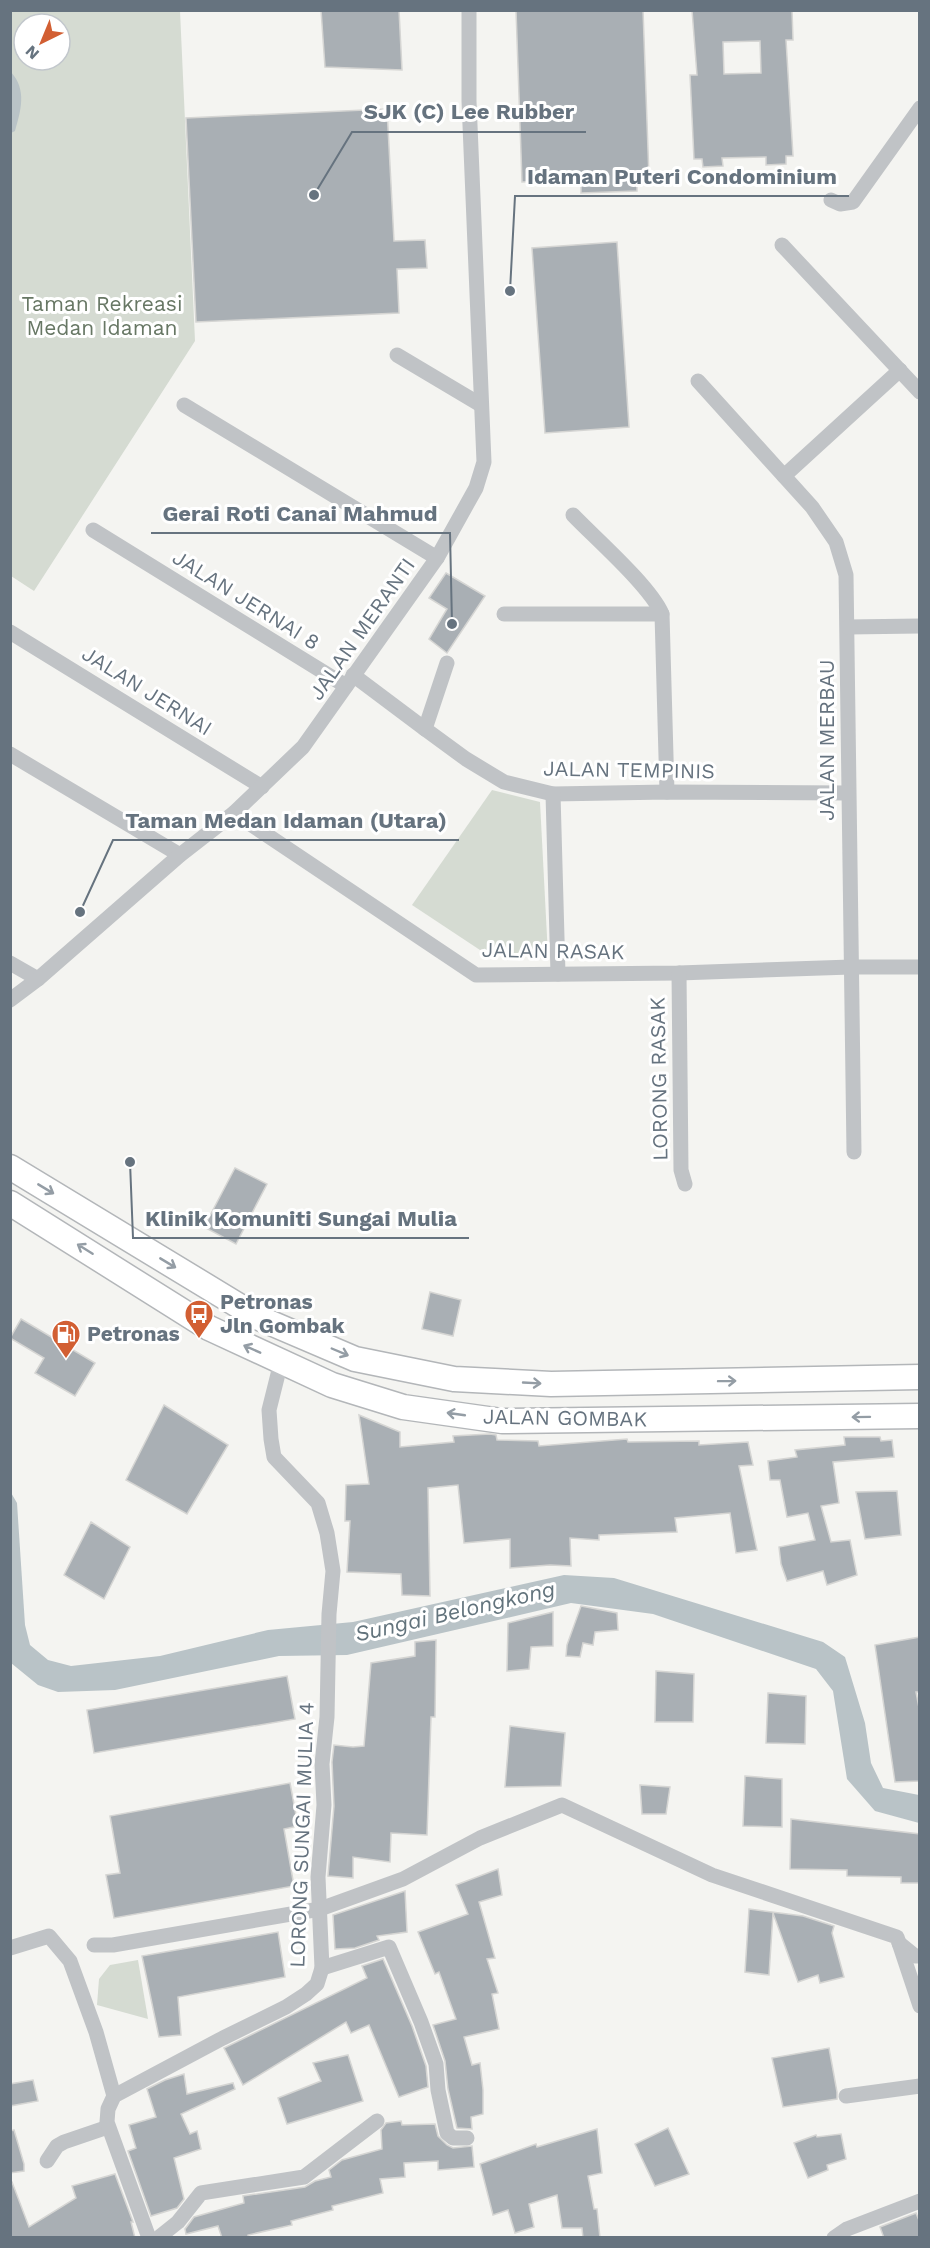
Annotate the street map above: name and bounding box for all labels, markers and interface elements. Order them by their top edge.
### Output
north arrow [12,12,72,72]
text: N [21,42,43,64]
callout: SJK (C) Lee Rubber [352,92,586,132]
text: SJK (C) Lee Rubber [364,99,575,124]
callout: Idaman Puteri Condominium [515,156,849,196]
text: Idaman Puteri Condominium [527,164,837,189]
park label: Taman Rekreasi Medan Idaman [21,291,183,340]
callout: Gerai Roti Canai Mahmud [151,493,450,533]
text: Gerai Roti Canai Mahmud [162,501,438,526]
street label: JALAN JERNAI 8 [168,544,324,655]
street label: JALAN MERANTI [303,553,420,705]
street label: JALAN JERNAI [78,641,217,741]
street label: JALAN MERBAU [814,659,839,821]
street label: JALAN TEMPINIS [543,756,715,783]
callout: Taman Medan Idaman (Utara) [113,800,459,840]
text: Taman Medan Idaman (Utara) [125,808,447,833]
street label: JALAN RASAK [481,937,625,964]
street label: LORONG RASAK [645,997,672,1161]
one-way arrow [37,1183,54,1195]
callout: Klinik Komuniti Sungai Mulia [133,1198,469,1238]
text: Klinik Komuniti Sungai Mulia [145,1206,457,1231]
one-way arrow [77,1243,94,1255]
one-way arrow [159,1257,176,1269]
place label: Petronas Jln Gombak [220,1289,346,1338]
bus stop icon: Petronas Jln Gombak [183,1298,215,1340]
fuel station icon: Petronas [50,1318,82,1360]
place label: Petronas [87,1321,180,1346]
one-way arrow [243,1343,262,1354]
one-way arrow [331,1347,349,1358]
one-way arrow [716,1375,736,1387]
one-way arrow [522,1377,542,1388]
street label: JALAN GOMBAK [483,1404,648,1431]
one-way arrow [447,1409,467,1420]
one-way arrow [852,1411,872,1423]
water label: Sungai Belongkong [353,1576,558,1647]
street label: LORONG SUNGAI MULIA 4 [284,1702,319,1968]

